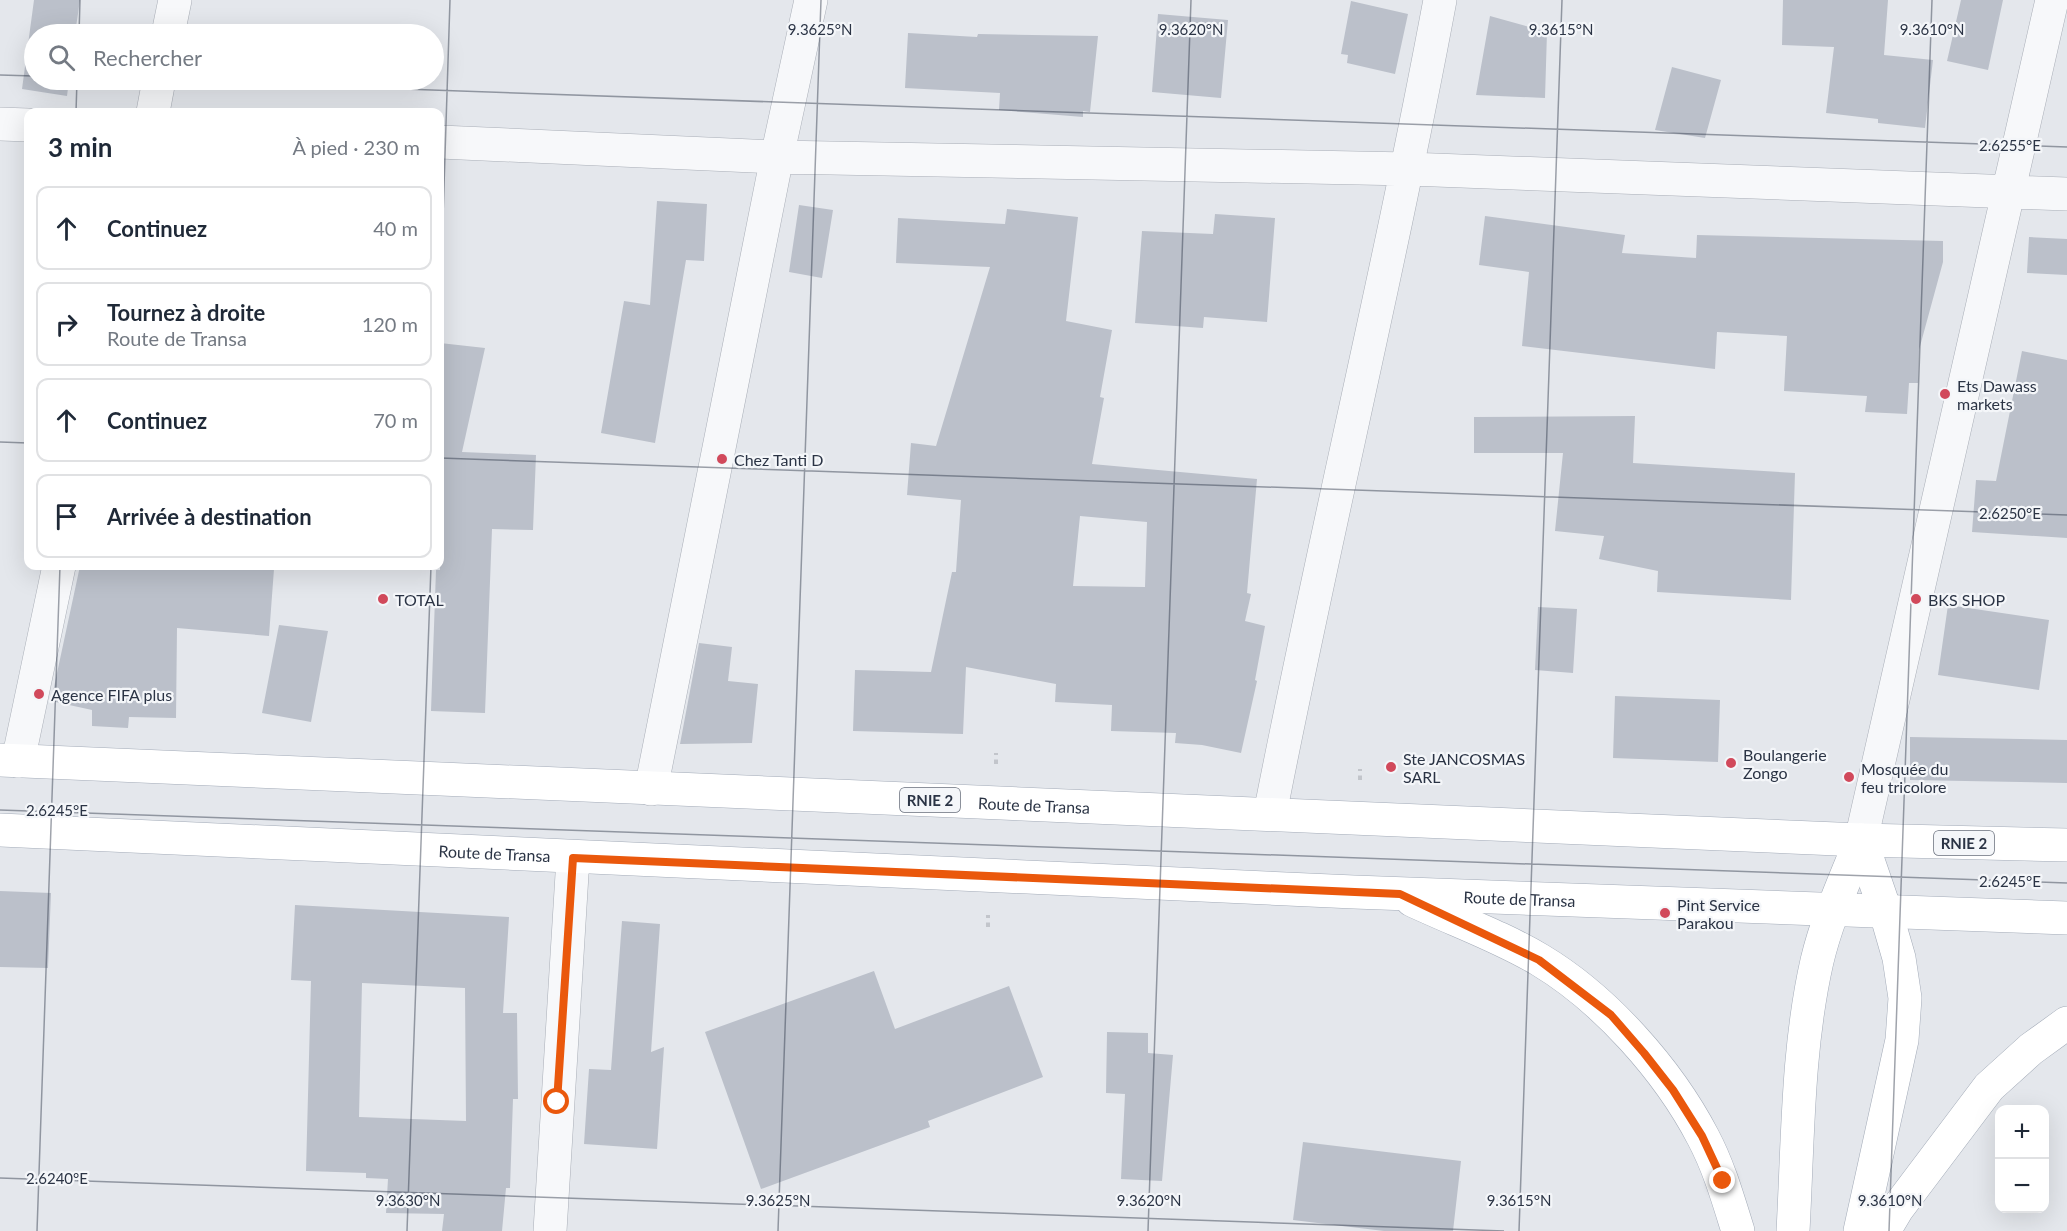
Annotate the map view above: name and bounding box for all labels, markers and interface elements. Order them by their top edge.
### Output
text: 9.3625°N [788,20,852,38]
text: 9.3620°N [1159,20,1223,38]
text: 9.3615°N [1529,20,1593,38]
text: 9.3610°N [1900,20,1964,38]
search box [24,24,444,90]
icon: search [45,41,78,74]
text: Rechercher [93,44,202,71]
text: 3 min [48,131,112,163]
text: À pied · 230 m [292,135,420,159]
text: 2.6255°E [1979,136,2041,154]
icon: ahead [50,212,83,245]
text: Continuez [107,215,207,242]
text: 40 m [373,216,418,240]
text: Tournez à droite [107,299,265,326]
icon: right [50,308,83,341]
text: 120 m [362,312,418,336]
text: Route de Transa [107,326,247,350]
place label: Ets Dawass markets [1957,376,2037,413]
marker: Ets Dawass markets [1938,387,1952,401]
icon: ahead [50,404,83,437]
text: Continuez [107,407,207,434]
text: 70 m [373,408,418,432]
place label: Chez Tanti D [734,450,823,469]
marker: Chez Tanti D [715,452,729,466]
icon: arrive [50,500,83,533]
text: Arrivée à destination [107,503,312,530]
text: 2.6250°E [1979,504,2041,522]
place label: TOTAL [395,590,444,609]
place label: BKS SHOP [1928,590,2005,609]
marker: TOTAL [376,592,390,606]
marker: BKS SHOP [1909,592,1923,606]
place label: Agence FIFA plus [51,685,172,704]
marker: Agence FIFA plus [32,687,46,701]
place label: Boulangerie Zongo [1743,745,1827,782]
place label: Ste JANCOSMAS SARL [1403,749,1525,786]
marker: Boulangerie Zongo [1724,756,1738,770]
place label: Mosquée du feu tricolore [1861,759,1948,796]
marker: Ste JANCOSMAS SARL [1384,760,1398,774]
marker: Mosquée du feu tricolore [1842,770,1856,784]
road number: RNIE 2 [900,788,960,812]
street label: Route de Transa [978,793,1090,816]
text: 2.6245°E [26,801,88,819]
road number: RNIE 2 [1934,831,1994,855]
street label: Route de Transa [438,841,551,865]
text: 2.6245°E [1979,872,2041,890]
street label: Route de Transa [1463,886,1576,910]
place label: Pint Service Parakou [1677,895,1760,932]
marker: Pint Service Parakou [1658,906,1672,920]
route start [543,1088,569,1114]
map controls [1995,1105,2049,1213]
button: + [1995,1105,2049,1159]
button: − [1995,1159,2049,1213]
route end [1709,1167,1735,1193]
text: 2.6240°E [26,1169,88,1187]
text: 9.3630°N [376,1191,440,1209]
text: 9.3625°N [746,1191,810,1209]
text: 9.3620°N [1117,1191,1181,1209]
text: 9.3615°N [1487,1191,1551,1209]
text: 9.3610°N [1858,1191,1922,1209]

